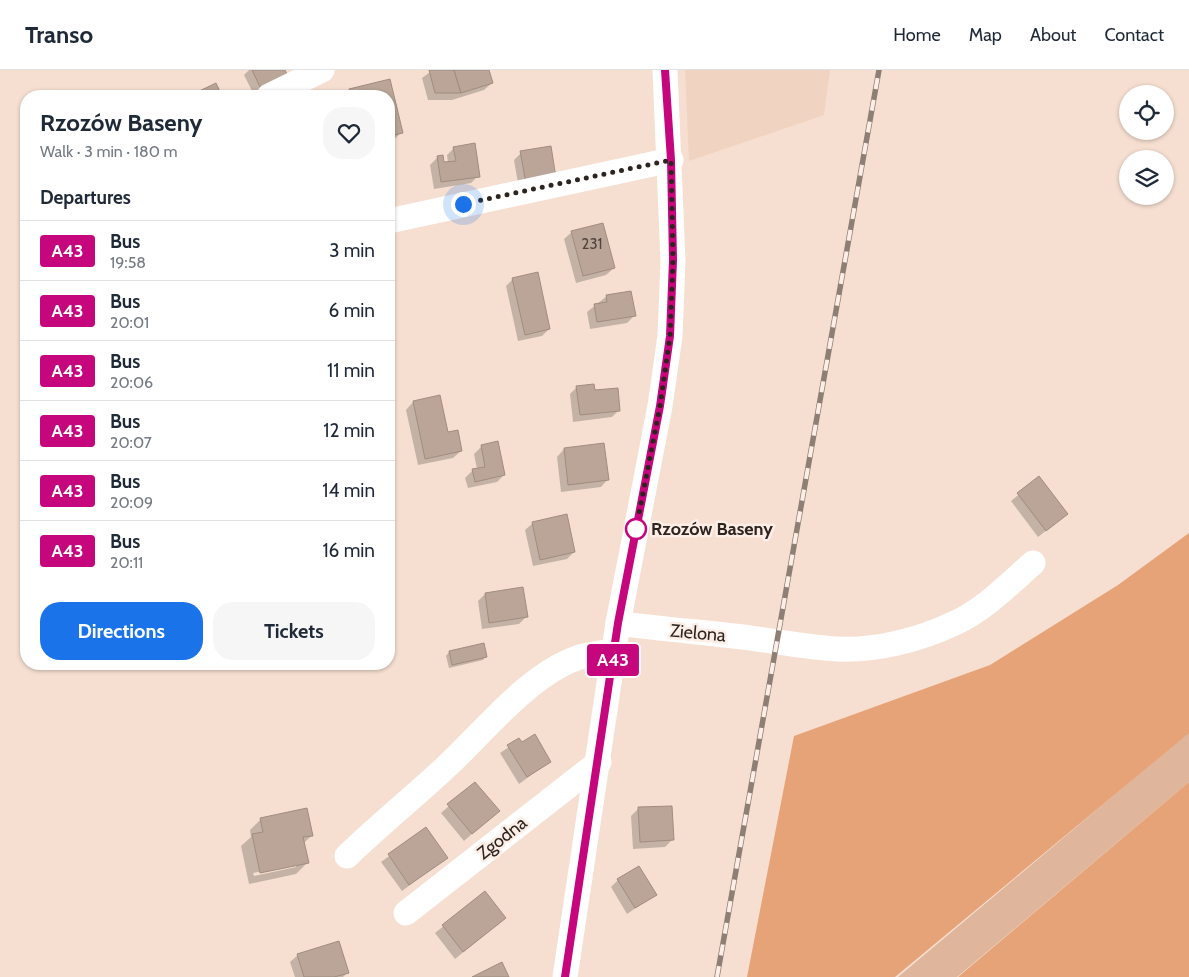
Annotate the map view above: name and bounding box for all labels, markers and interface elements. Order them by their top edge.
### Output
text: Transo [25,20,93,49]
text: Home [893,24,941,46]
text: Map [969,24,1002,46]
text: About [1030,24,1076,46]
text: Contact [1104,24,1164,46]
map controls [1119,85,1174,205]
button: locate [1119,85,1174,140]
button: heart [323,107,375,159]
text: Rzozów Baseny [40,108,202,137]
text: Walk · 3 min · 180 m [40,142,177,161]
button: layers [1119,150,1174,205]
text: Departures [40,186,131,209]
your location [451,192,476,217]
text: Bus [110,230,140,253]
house number: 231 [582,235,602,253]
text: 3 min [329,239,375,262]
text: A43 [51,240,84,262]
text: 19:58 [110,253,146,272]
text: Bus [110,290,140,313]
text: 6 min [329,299,375,322]
text: A43 [51,300,84,322]
text: 20:01 [110,313,149,332]
text: Bus [110,350,140,373]
text: 11 min [327,359,375,382]
text: A43 [51,360,84,382]
text: 20:06 [110,373,153,392]
text: Bus [110,410,140,433]
text: 12 min [323,419,375,442]
text: A43 [51,420,84,442]
text: 20:07 [110,433,152,452]
text: Bus [110,470,140,493]
text: 14 min [322,479,375,502]
text: A43 [51,480,84,502]
text: 20:09 [110,493,153,512]
marker: Rzozów Baseny [625,518,647,540]
place label: Rzozów Baseny [651,518,773,540]
text: Bus [110,530,140,553]
text: 16 min [322,539,375,562]
text: A43 [51,540,84,562]
text: 20:11 [110,553,143,572]
button: Directions [40,602,203,660]
button: Tickets [213,602,375,660]
street label: Zielona [669,620,727,646]
line badge: A43 [584,644,642,676]
text: A43 [597,649,629,671]
street label: Zgodna [473,812,531,864]

